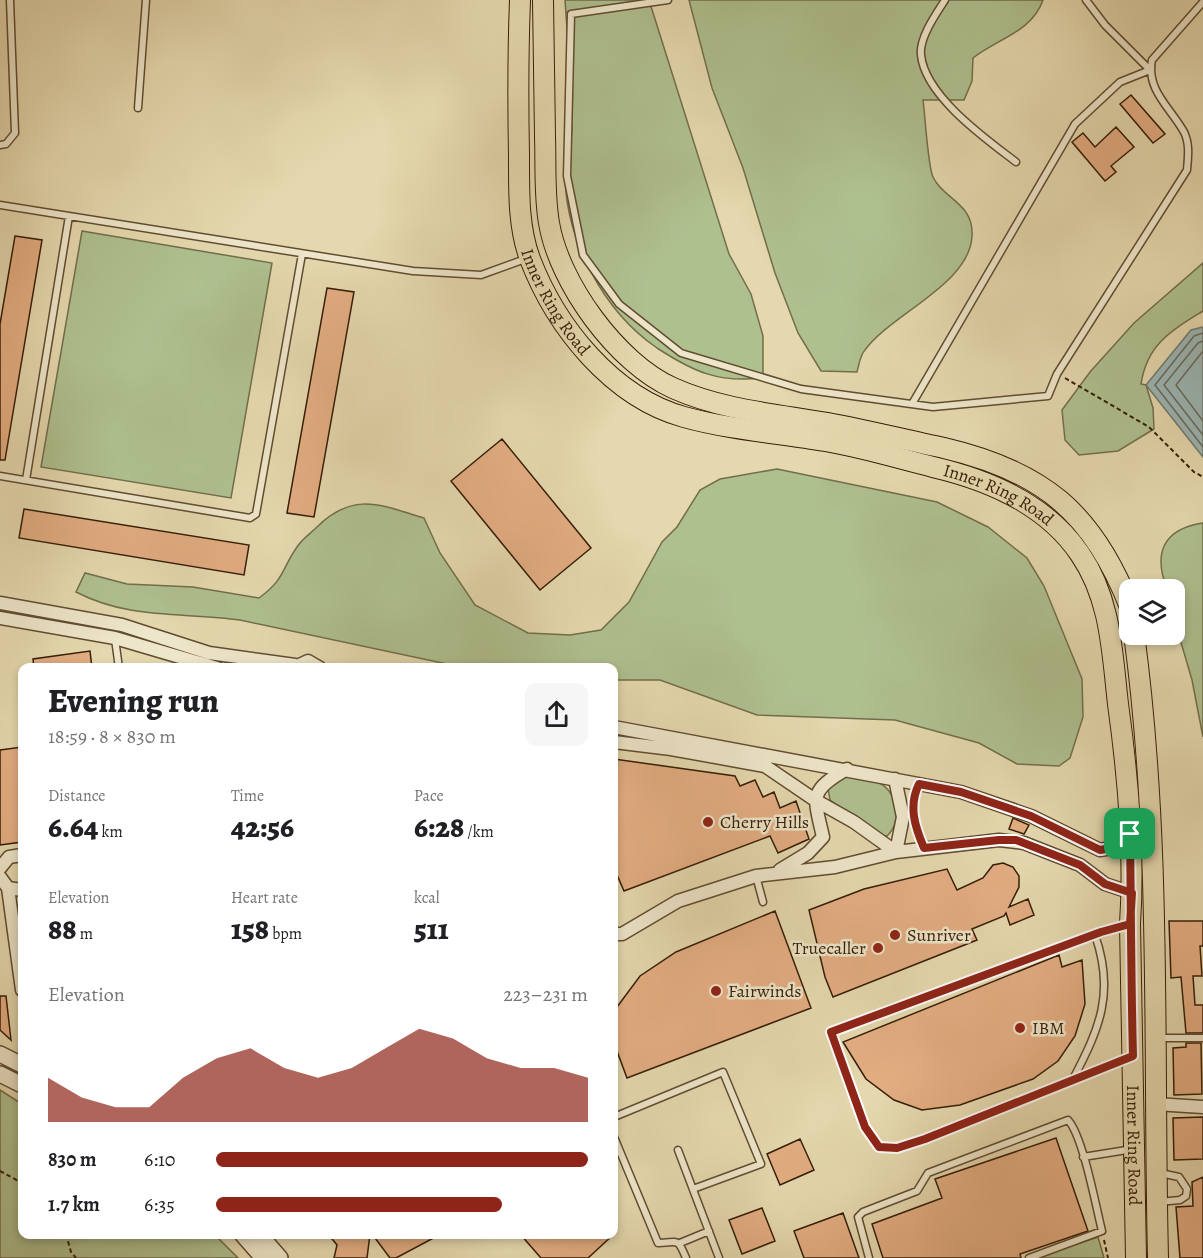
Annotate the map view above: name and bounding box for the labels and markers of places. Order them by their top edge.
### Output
pin [1104,808,1155,859]
place label: Cherry Hills [720,810,809,834]
marker: Cherry Hills [701,815,715,829]
place label: Sunriver [907,923,971,947]
marker: Sunriver [888,928,902,942]
place label: Truecaller [792,936,866,960]
marker: Truecaller [871,941,885,955]
place label: Fairwinds [728,979,802,1003]
marker: Fairwinds [709,984,723,998]
place label: IBM [1032,1016,1065,1040]
marker: IBM [1013,1021,1027,1035]

